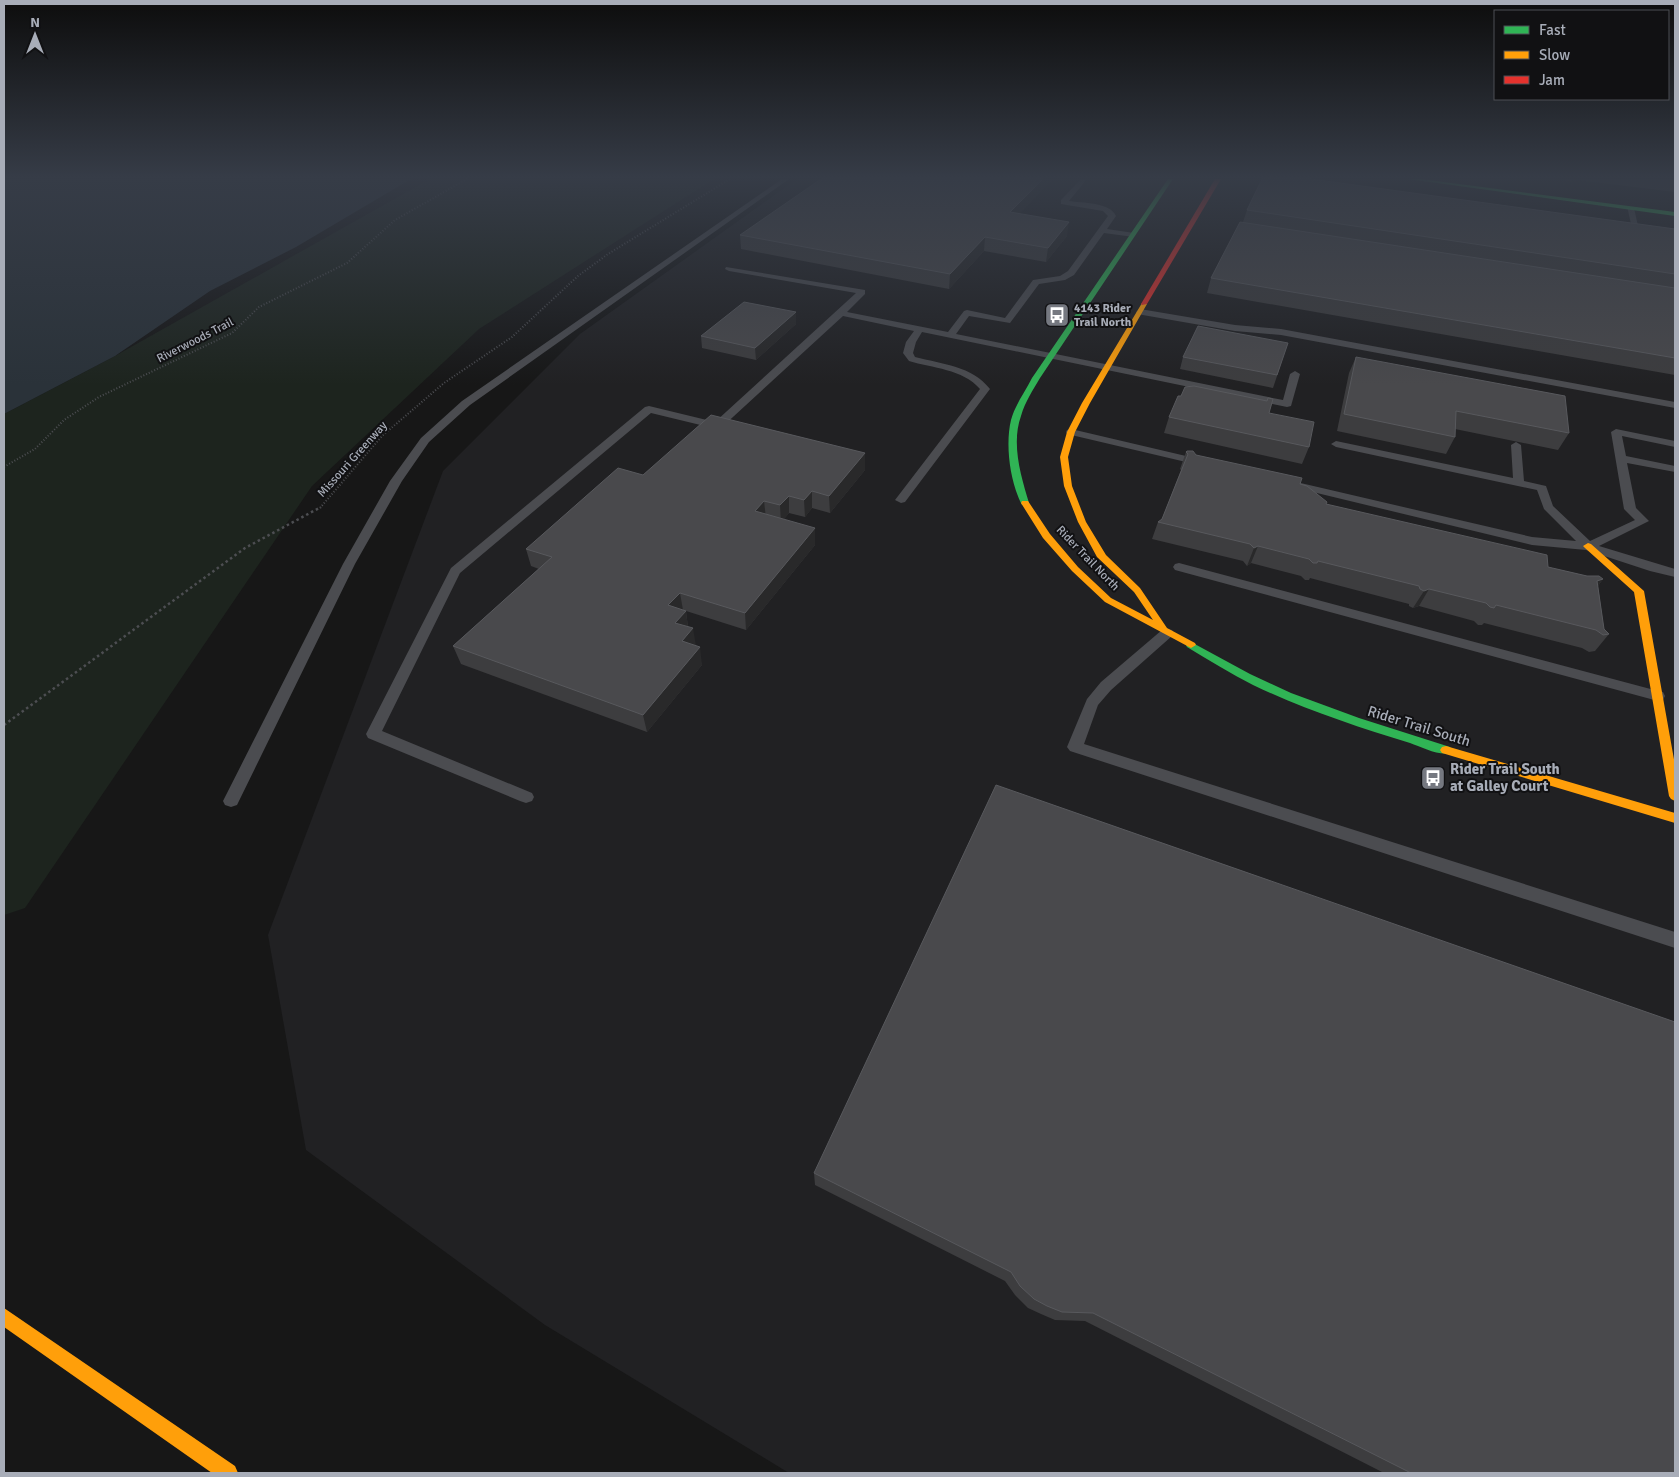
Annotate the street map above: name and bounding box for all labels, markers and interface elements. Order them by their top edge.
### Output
north arrow [10,10,60,60]
legend [1494,10,1669,100]
text: N [30,14,40,31]
text: Fast [1539,21,1566,39]
text: Slow [1539,46,1570,64]
text: Jam [1539,71,1565,89]
place label: 4143 Rider Trail North [1074,301,1132,330]
bus stop icon: 4143 Rider Trail North [1044,302,1070,328]
street label: Riverwoods Trail [154,314,237,366]
street label: Missouri Greenway [314,418,391,500]
street label: Rider Trail North [1053,523,1123,594]
street label: Rider Trail South [1365,702,1473,750]
place label: Rider Trail South at Galley Court [1450,760,1560,795]
bus stop icon: Rider Trail South at Galley Court [1420,765,1446,791]

